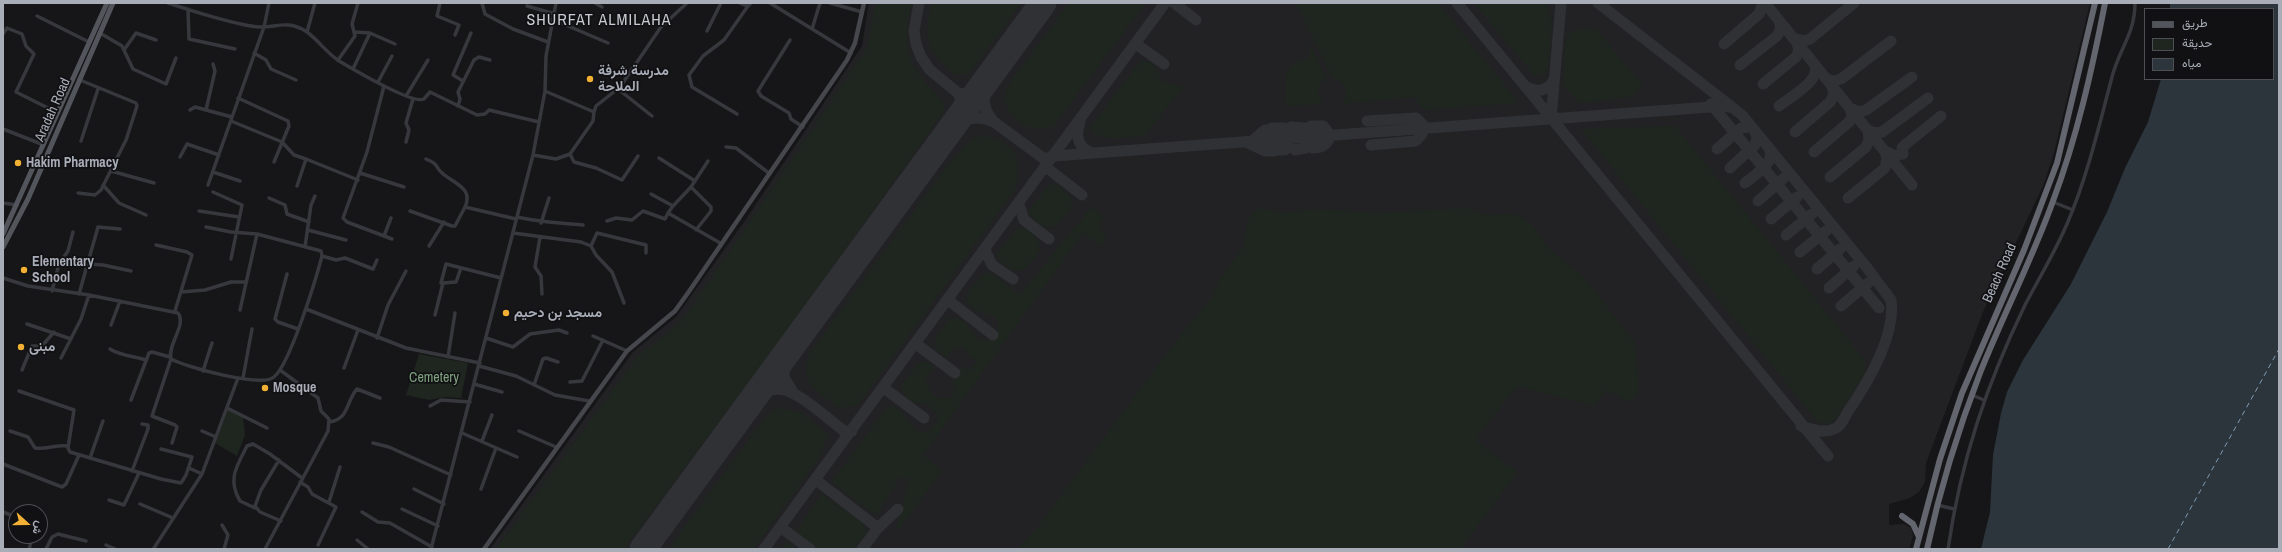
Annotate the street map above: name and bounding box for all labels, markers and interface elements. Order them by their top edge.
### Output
legend [2144,8,2274,80]
district label: SHURFAT ALMILAHA [527,11,671,31]
text: طريق [2182,15,2207,31]
text: حديقة [2182,35,2212,51]
text: مياه [2182,55,2201,71]
place label: مدرسة شرفة الملاحة [598,63,669,96]
marker: مدرسة شرفة الملاحة [585,74,595,84]
street label: Aradah Road [32,76,74,144]
place label: Hakim Pharmacy [26,155,119,171]
marker: Hakim Pharmacy [13,158,23,168]
street label: Beach Road [1979,241,2021,305]
place label: Elementary School [32,254,94,286]
marker: Elementary School [19,265,29,275]
place label: مسجد بن دحيم [514,305,602,321]
marker: مسجد بن دحيم [501,308,511,318]
place label: مبنى [29,339,55,355]
marker: مبنى [16,342,26,352]
park label: Cemetery [409,370,459,386]
place label: Mosque [273,380,316,396]
marker: Mosque [260,383,270,393]
north arrow [8,504,48,544]
text: ش [29,519,47,537]

